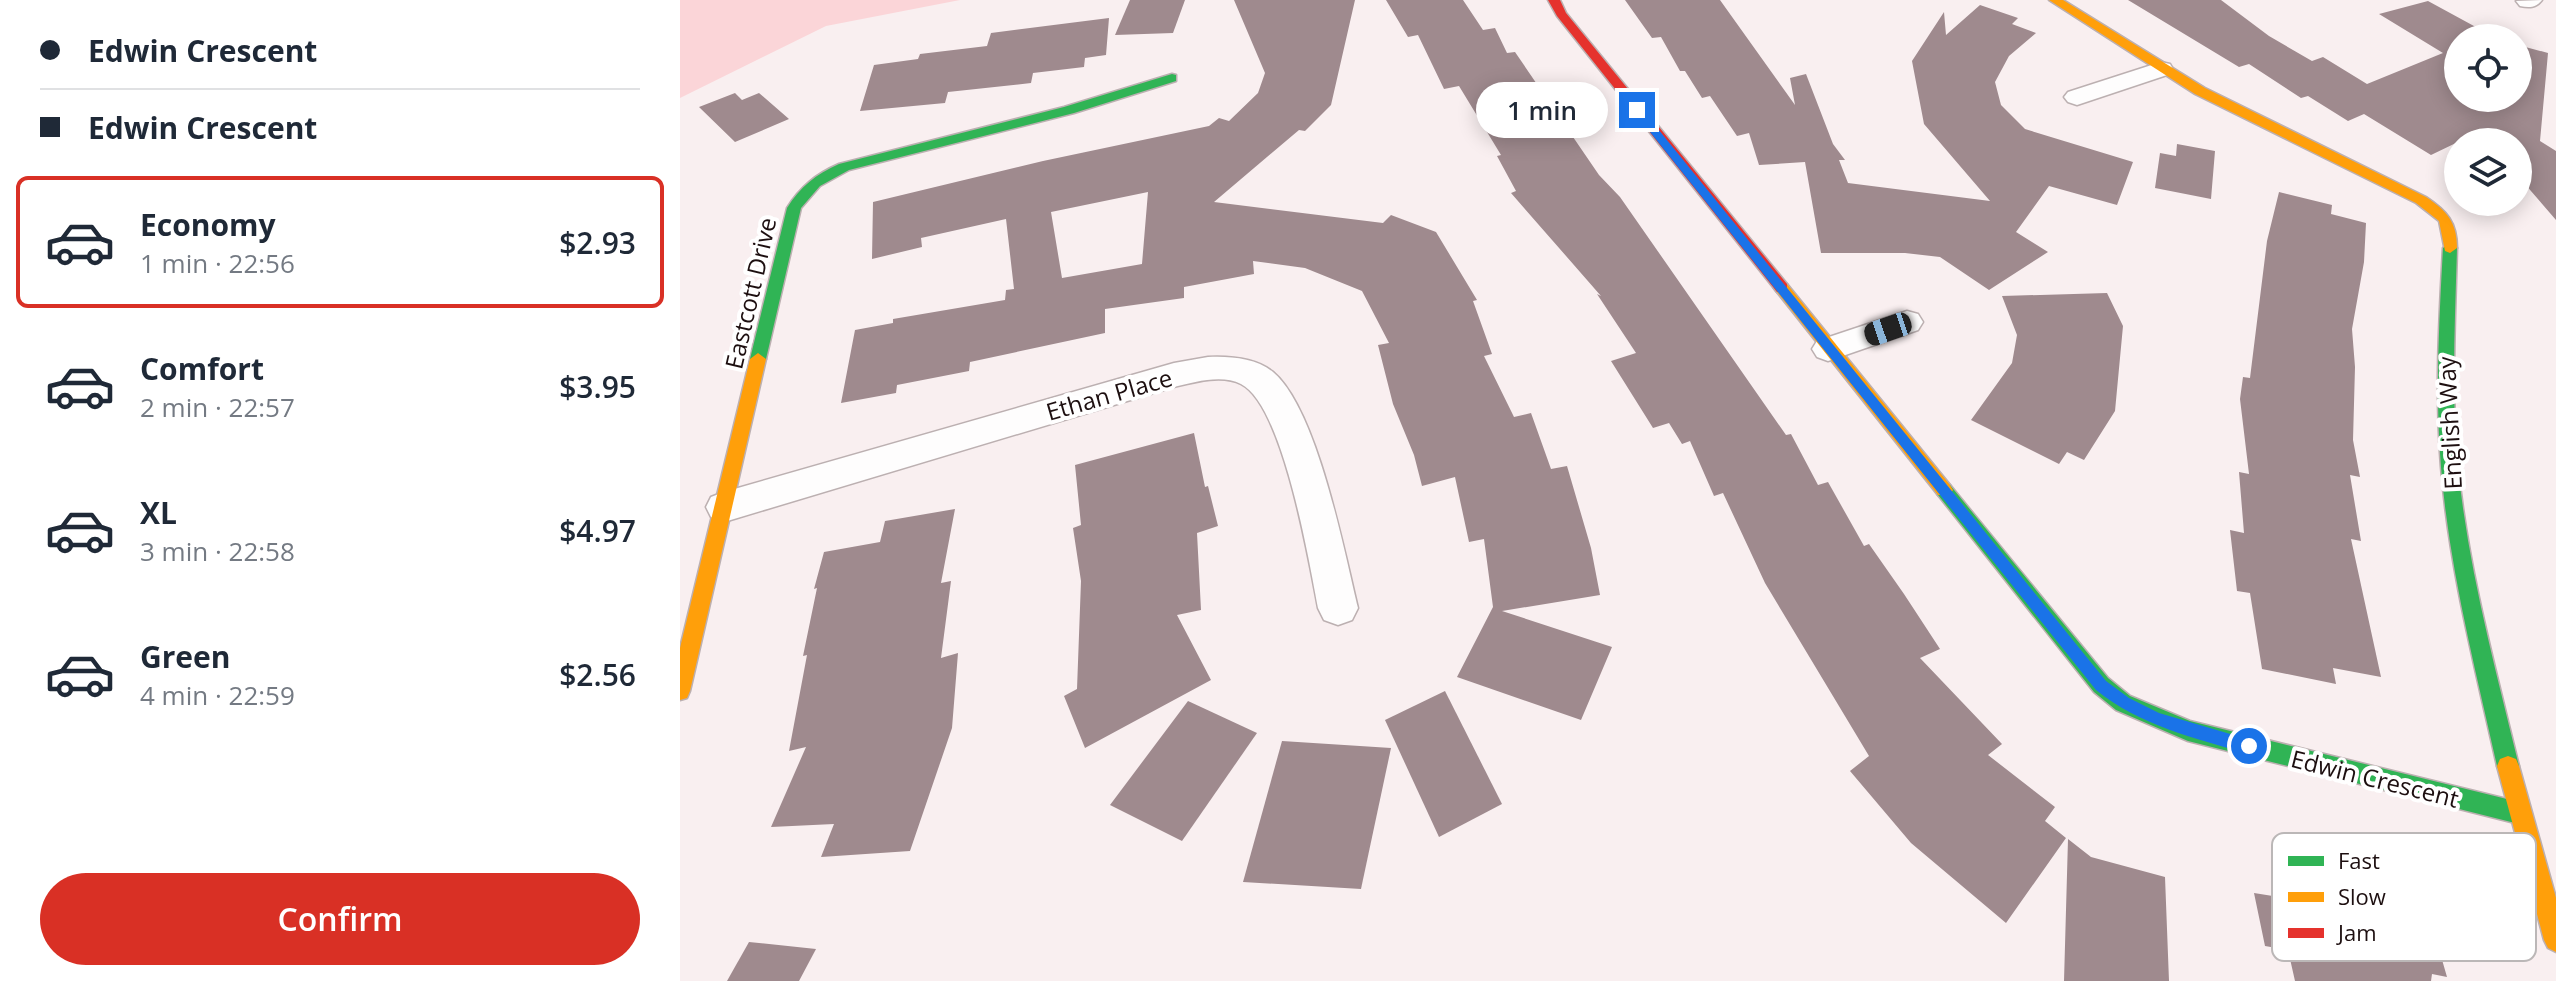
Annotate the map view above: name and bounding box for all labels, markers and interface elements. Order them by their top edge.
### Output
map controls [2444,24,2532,216]
button: locate [2444,24,2532,112]
text: Edwin Crescent [88,30,317,71]
callout: 1 min [1477,82,1609,138]
text: 1 min [1507,92,1577,128]
route end [1619,92,1655,128]
text: Edwin Crescent [88,107,317,148]
button: layers [2444,128,2532,216]
text: Economy [140,204,276,245]
icon: car [44,206,116,278]
street label: Eastcott Drive [717,214,783,372]
text: $2.93 [559,222,636,263]
text: 1 min · 22:56 [140,245,295,281]
car [1861,310,1915,348]
text: Comfort [140,348,264,389]
icon: car [44,350,116,422]
street label: English Way [2429,355,2469,490]
street label: Ethan Place [1042,360,1176,428]
text: $3.95 [559,366,636,407]
text: 2 min · 22:57 [140,389,295,425]
text: XL [140,492,177,533]
icon: car [44,494,116,566]
text: $4.97 [559,510,636,551]
text: 3 min · 22:58 [140,533,295,569]
text: Green [140,636,231,677]
icon: car [44,638,116,710]
text: $2.56 [559,654,636,695]
text: 4 min · 22:59 [140,677,295,713]
route start [2231,728,2267,764]
street label: Edwin Crescent [2288,741,2462,815]
legend [2272,833,2536,961]
text: Fast [2338,845,2380,875]
button: Confirm [40,873,640,965]
text: Slow [2338,881,2386,911]
text: Jam [2336,917,2377,947]

